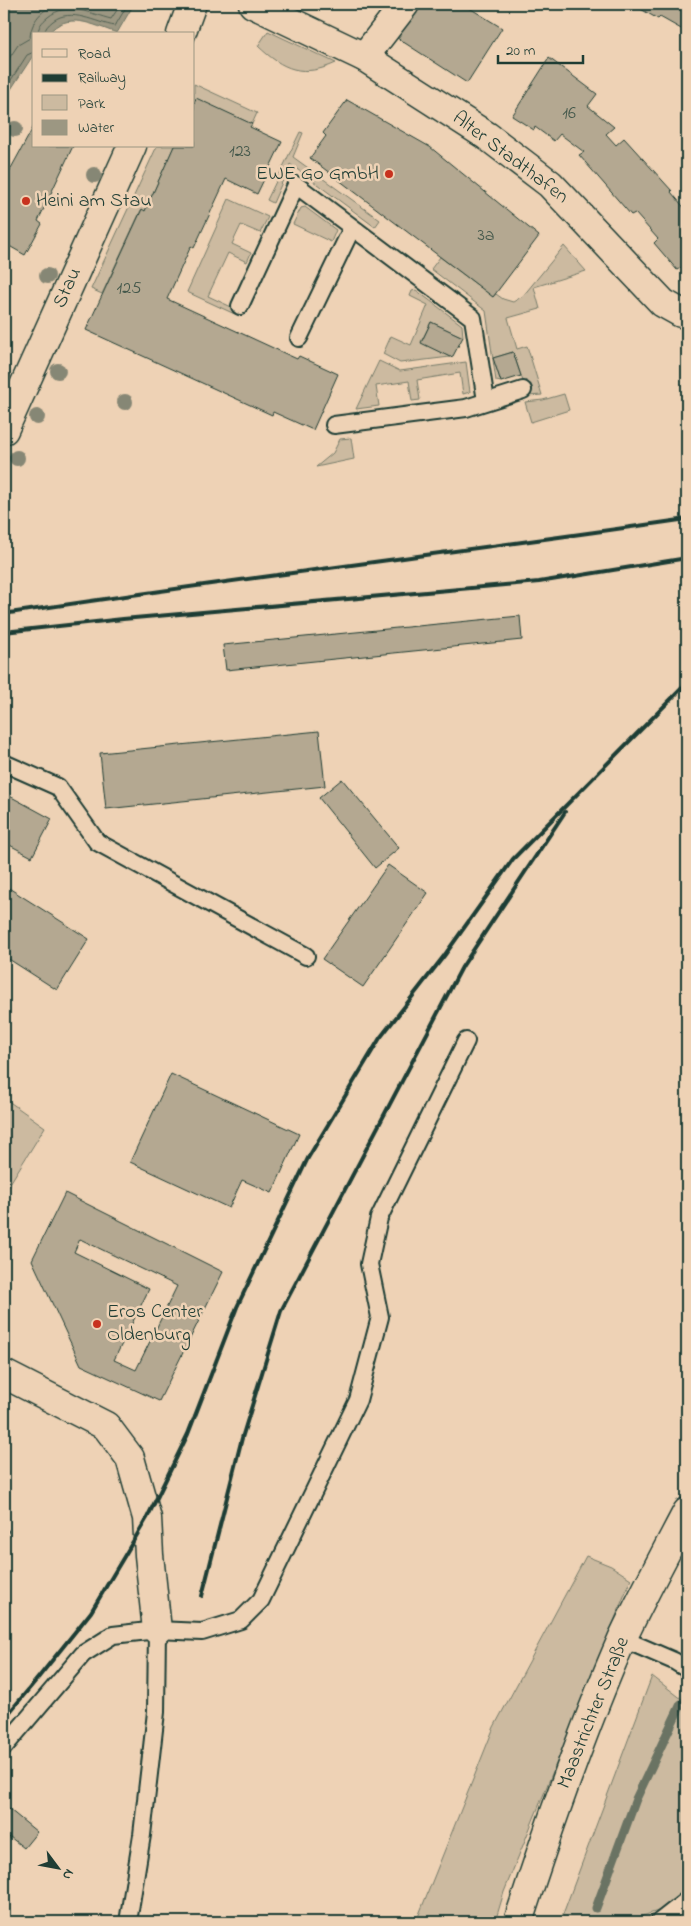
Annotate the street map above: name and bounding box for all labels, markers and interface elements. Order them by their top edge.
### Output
legend [32,32,195,148]
scale bar [498,32,584,64]
text: 20 m [506,40,536,62]
text: Road [78,43,111,65]
text: Railway [78,67,126,90]
text: Park [78,93,106,115]
house number: 16 [562,101,576,127]
street label: Alter Stadthafen [446,105,574,212]
text: Water [78,117,114,139]
house number: 123 [229,139,251,165]
place label: EWE Go GmbH [256,160,379,189]
marker: EWE Go GmbH [383,168,395,180]
place label: Heini am Stau [36,187,152,216]
marker: Heini am Stau [20,195,32,207]
house number: 3a [477,223,495,249]
street label: Stau [46,263,90,313]
house number: 125 [117,276,141,302]
place label: Eros Center Oldenburg [107,1298,203,1351]
marker: Eros Center Oldenburg [91,1318,103,1330]
street label: Maastrichter Straße [550,1633,638,1793]
north arrow [32,1844,82,1894]
text: N [56,1865,79,1884]

